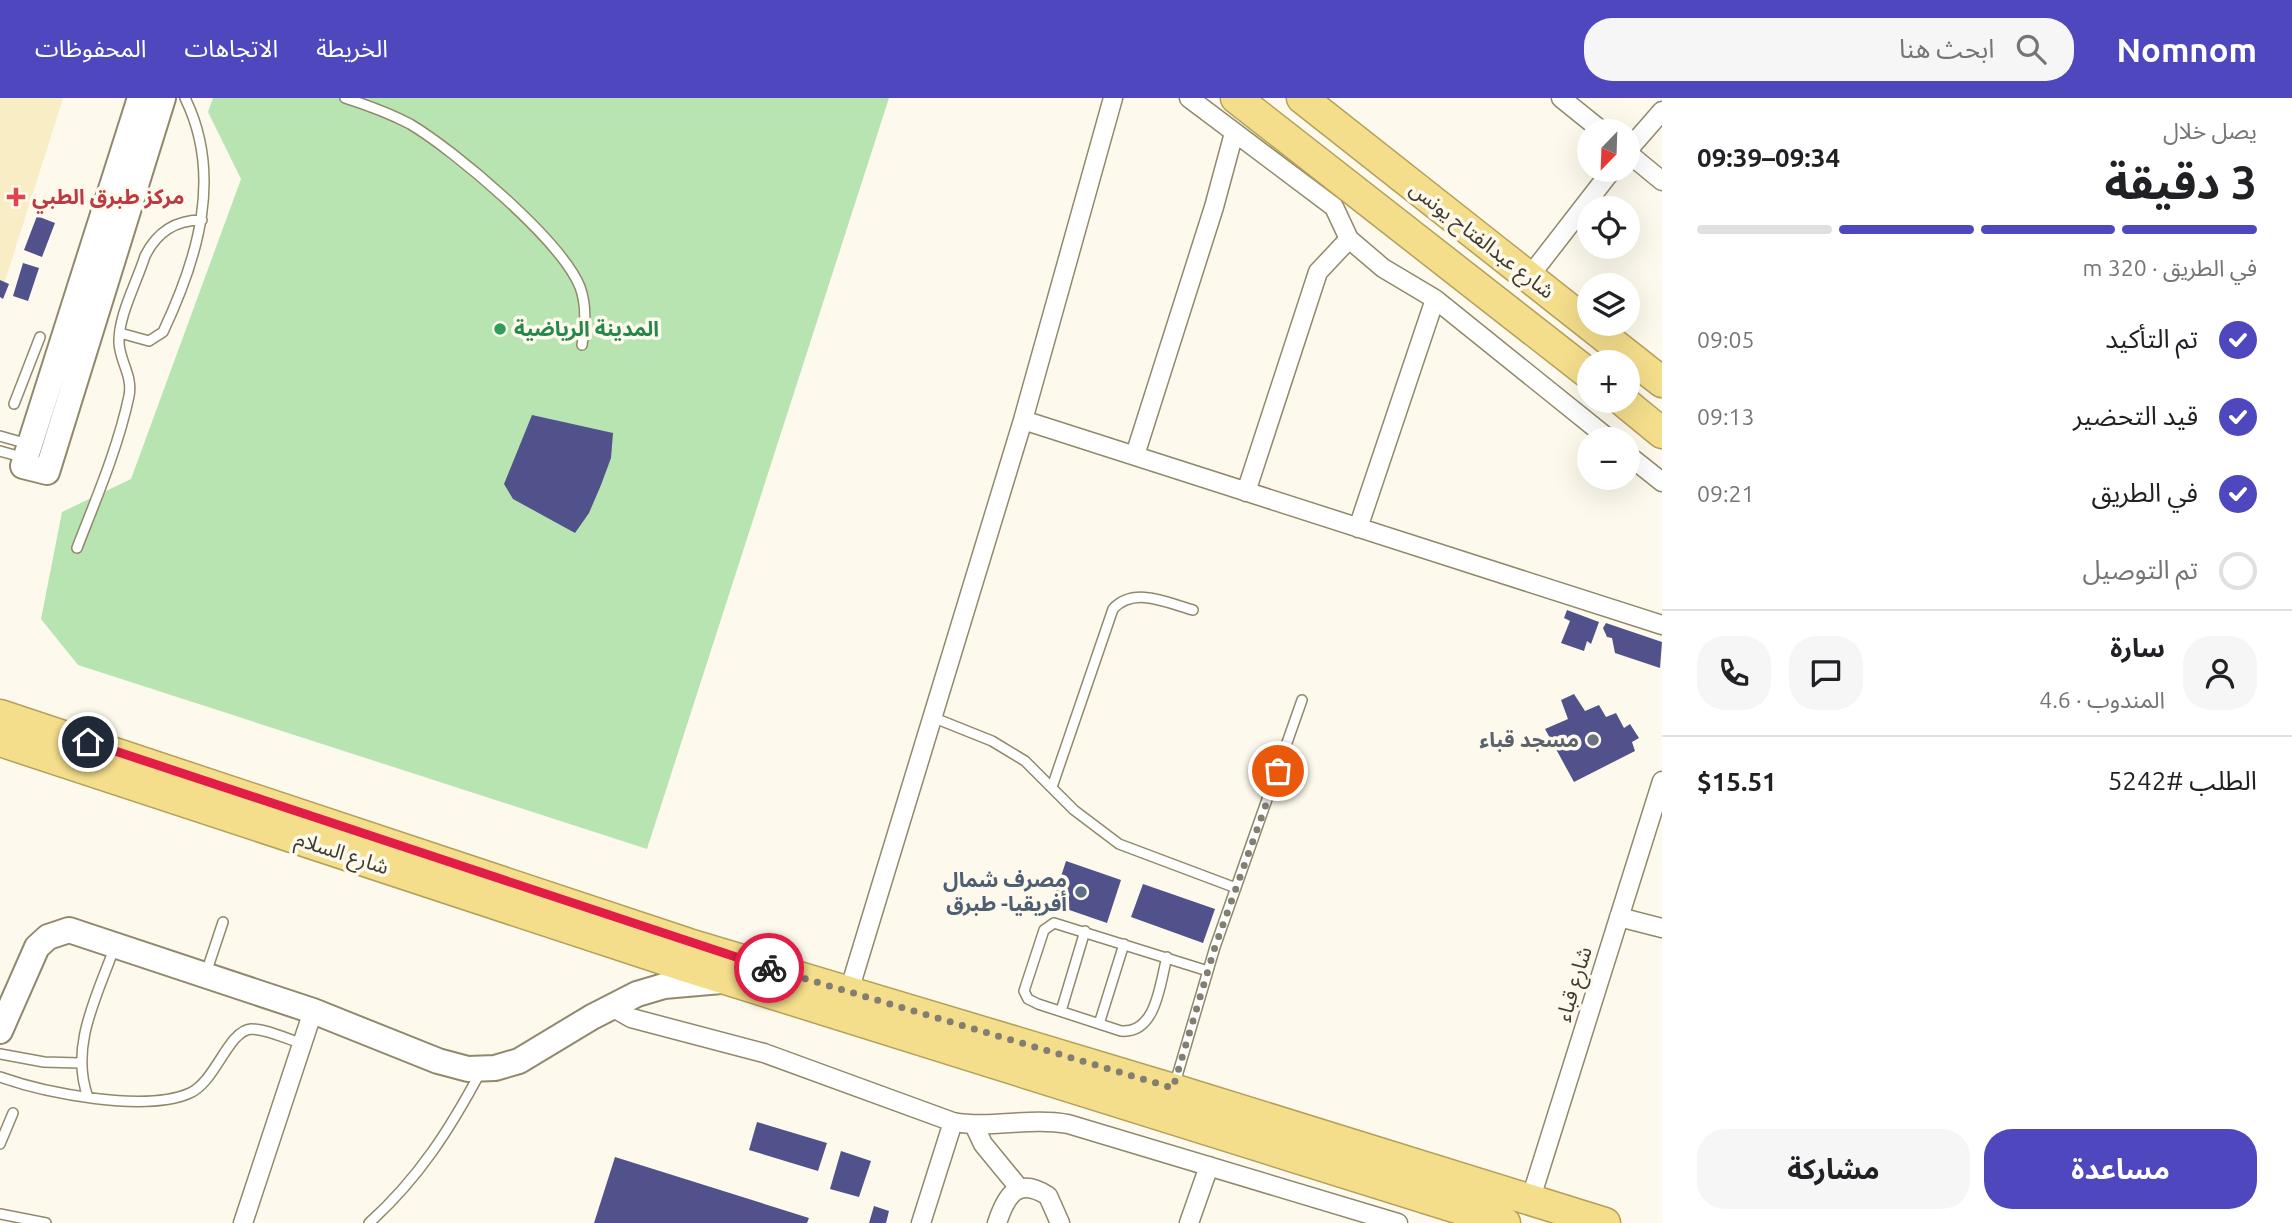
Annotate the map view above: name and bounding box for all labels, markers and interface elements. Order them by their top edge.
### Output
search box [1584,18,2074,81]
icon: search [2012,30,2050,68]
text: Nomnom [2116,31,2257,68]
text: ابحث هنا [1899,34,1994,63]
text: المحفوظات [35,35,146,62]
text: الاتجاهات [184,35,278,62]
text: الخريطة [316,35,388,62]
text: يصل خلال [2163,118,2257,143]
north arrow [1577,119,1640,182]
map controls [1577,119,1640,490]
text: 09:34–09:39 [1697,143,1840,172]
text: 3 دقيقة [2104,156,2257,208]
street label: شارع عبدالفتاح يونس [1403,176,1559,306]
place label: مركز طبرق الطبي [32,184,184,214]
marker: مركز طبرق الطبي [6,187,26,207]
button: locate [1577,196,1640,259]
text: في الطريق · 320 m [2083,255,2257,280]
button: layers [1577,273,1640,336]
place label: المدينة الرياضية [514,316,659,341]
marker: المدينة الرياضية [492,321,508,337]
icon: check [2219,321,2257,359]
text: تم التأكيد [2105,324,2198,353]
text: 09:05 [1697,327,1755,352]
button: + [1577,350,1640,413]
icon: check [2219,398,2257,436]
text: قيد التحضير [2073,401,2198,430]
text: 09:13 [1697,404,1755,429]
button: − [1577,427,1640,490]
icon: check [2219,475,2257,513]
text: في الطريق [2092,478,2198,507]
text: 09:21 [1697,481,1755,506]
text: تم التوصيل [2083,555,2198,584]
text: سارة [2110,633,2165,662]
button: phone [1697,636,1771,710]
button: chat [1789,636,1863,710]
button: person [2183,636,2257,710]
text: المندوب · 4.6 [2039,687,2165,712]
pin [58,712,118,772]
icon: home [69,723,107,761]
place label: مسجد قباء [1479,727,1579,752]
marker: مسجد قباء [1585,732,1601,748]
pin [1248,741,1308,801]
icon: bag [1259,752,1297,790]
text: الطلب #5242 [2108,766,2257,795]
text: $15.51 [1697,767,1777,796]
street label: شارع السلام [291,826,392,883]
place label: مصرف شمال أفريقيا- طبرق [943,867,1067,916]
marker: مصرف شمال أفريقيا- طبرق [1073,884,1089,900]
courier [734,933,804,1003]
street label: شارع قباء [1550,943,1600,1025]
icon: bike [750,949,788,987]
button: مشاركة [1697,1129,1970,1209]
button: مساعدة [1984,1129,2257,1209]

